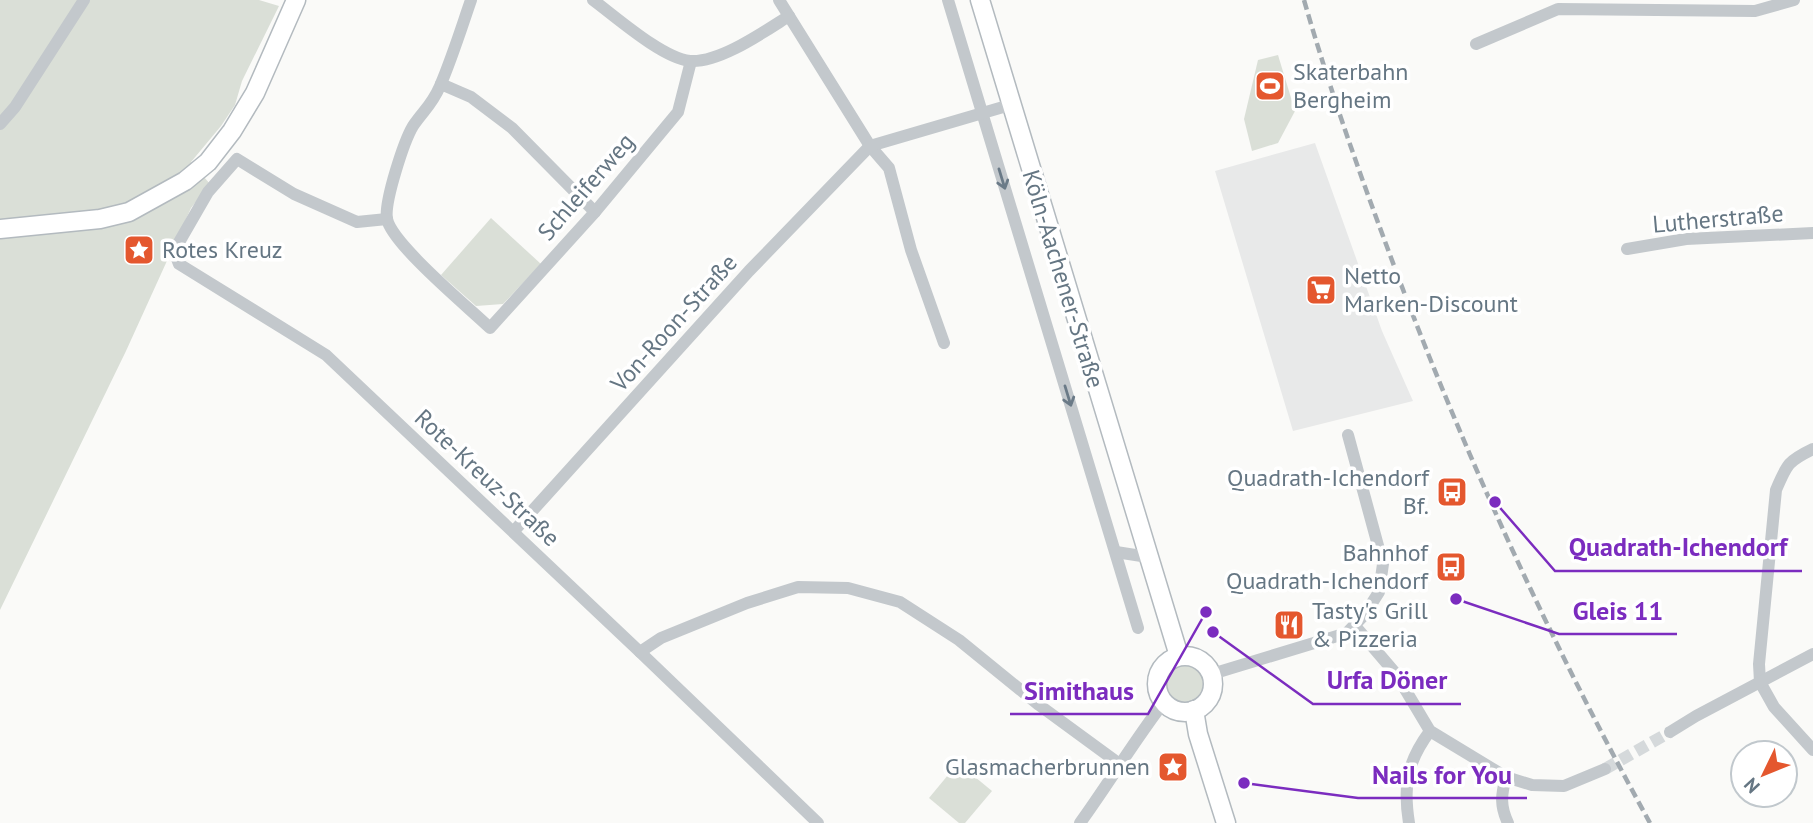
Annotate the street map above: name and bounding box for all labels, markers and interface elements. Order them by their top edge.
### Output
place label: Skaterbahn Bergheim [1293,56,1409,115]
sports icon: Skaterbahn Bergheim [1253,69,1287,103]
street label: Schleiferweg [531,127,641,247]
street label: Köln-Aachener-Straße [1016,166,1111,392]
one-way arrow [996,167,1009,189]
street label: Lutherstraße [1651,197,1785,240]
place icon: Rotes Kreuz [122,233,156,267]
place label: Rotes Kreuz [162,234,283,265]
street label: Von-Roon-Straße [603,247,744,399]
place label: Netto Marken-Discount [1344,260,1518,319]
supermarket icon: Netto Marken-Discount [1304,273,1338,307]
one-way arrow [1063,385,1076,407]
street label: Rote-Kreuz-Straße [408,402,567,553]
place label: Quadrath-Ichendorf Bf. [1227,462,1430,521]
bus stop icon: Quadrath-Ichendorf Bf. [1435,475,1469,509]
callout: Quadrath-Ichendorf [1555,524,1802,571]
text: Quadrath-Ichendorf [1569,530,1789,563]
place label: Bahnhof Quadrath-Ichendorf [1226,537,1429,596]
bus stop icon: Bahnhof Quadrath-Ichendorf [1434,550,1468,584]
callout: Gleis 11 [1559,587,1677,634]
text: Gleis 11 [1573,594,1663,627]
place label: Tasty's Grill & Pizzeria [1312,595,1428,654]
restaurant icon: Tasty's Grill & Pizzeria [1272,608,1306,642]
callout: Urfa Döner [1313,657,1461,704]
text: Urfa Döner [1327,663,1448,696]
callout: Simithaus [1010,667,1148,714]
text: Simithaus [1024,674,1134,707]
north arrow [1729,739,1799,809]
place icon: Glasmacherbrunnen [1156,750,1190,784]
place label: Glasmacherbrunnen [945,751,1150,782]
callout: Nails for You [1358,751,1527,798]
text: Nails for You [1372,758,1512,791]
text: N [1739,773,1765,798]

